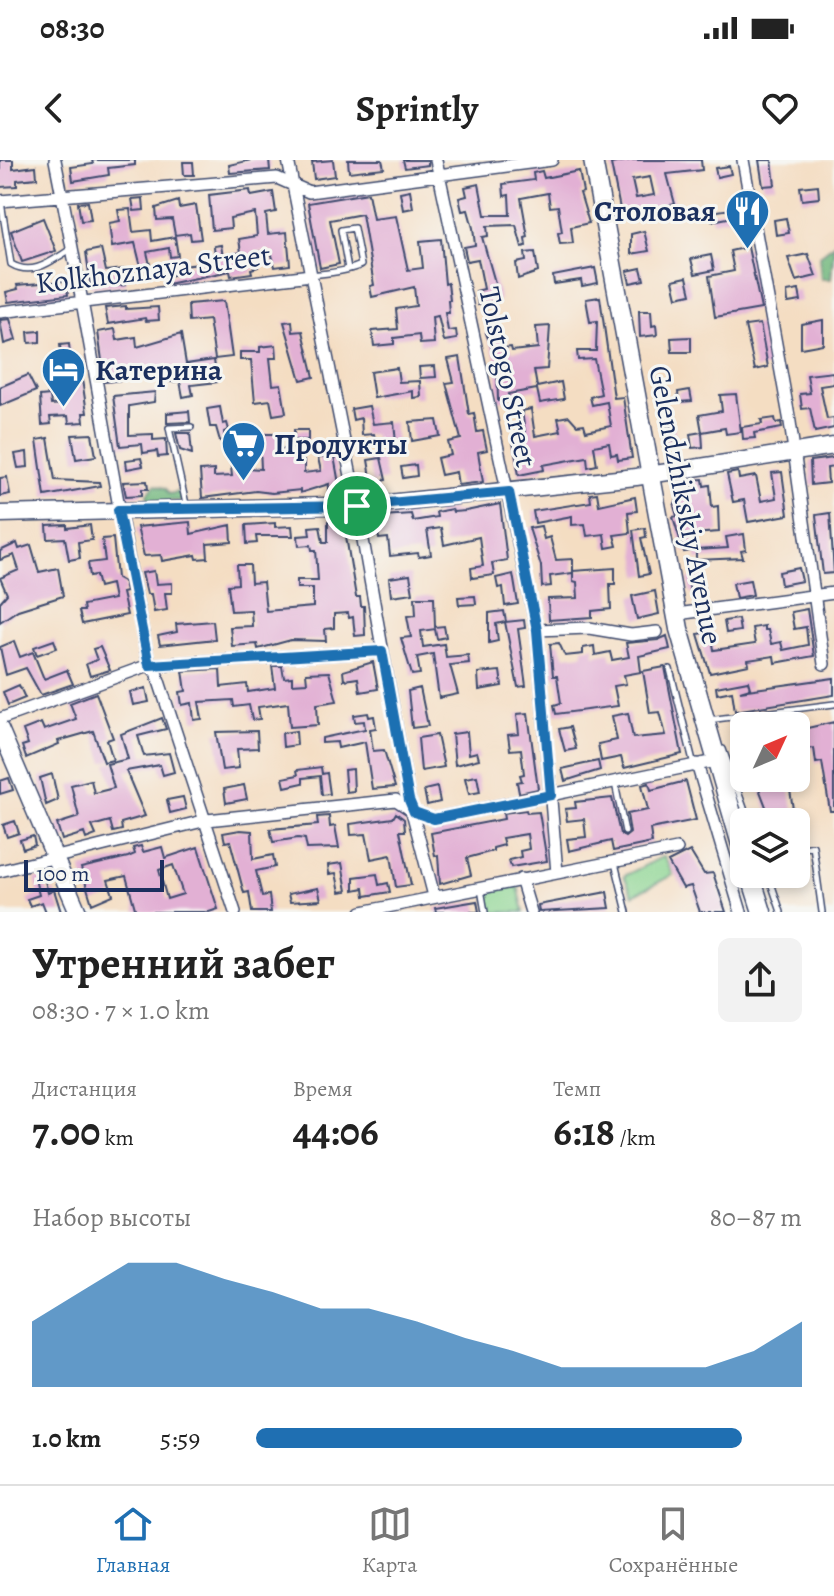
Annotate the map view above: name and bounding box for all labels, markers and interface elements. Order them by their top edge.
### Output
text: 08:30 [40,8,105,48]
text: Sprintly [356,84,478,133]
icon: back [32,86,76,130]
icon: heart [758,86,802,130]
restaurant icon: Столовая [723,187,771,250]
place label: Столовая [594,191,716,231]
street label: Kolkhoznaya Street [33,235,273,303]
street label: Tolstogo Street [469,283,547,471]
hotel icon: Катерина [40,346,88,409]
place label: Катерина [95,350,223,390]
street label: Gelendzhikskiy Avenue [639,362,733,648]
supermarket icon: Продукты [219,420,267,483]
place label: Продукты [274,424,408,464]
pin [323,472,391,540]
icon: arrive [335,484,379,528]
north arrow [730,712,810,792]
map controls [730,712,810,888]
button: layers [730,808,810,888]
scale bar [24,856,164,892]
text: 100 m [36,859,90,889]
text: Утренний забег [32,933,335,993]
button: share [718,938,802,1022]
text: 08:30 · 7 × 1.0 km [32,993,210,1028]
text: Дистанция [32,1074,137,1104]
text: Время [293,1074,353,1104]
text: Темп [553,1074,601,1104]
text: 7.00 [32,1104,100,1159]
text: 44:06 [293,1104,379,1159]
text: 6:18 [553,1104,615,1159]
text: km [100,1123,134,1153]
text: /km [615,1123,656,1153]
text: Набор высоты [32,1200,191,1235]
text: 80–87 m [709,1200,802,1235]
text: 1.0 km [32,1421,101,1456]
text: 5:59 [160,1421,200,1456]
tab: Главная [96,1502,171,1580]
tab: Карта [362,1502,417,1580]
tab: Сохранённые [609,1502,738,1580]

